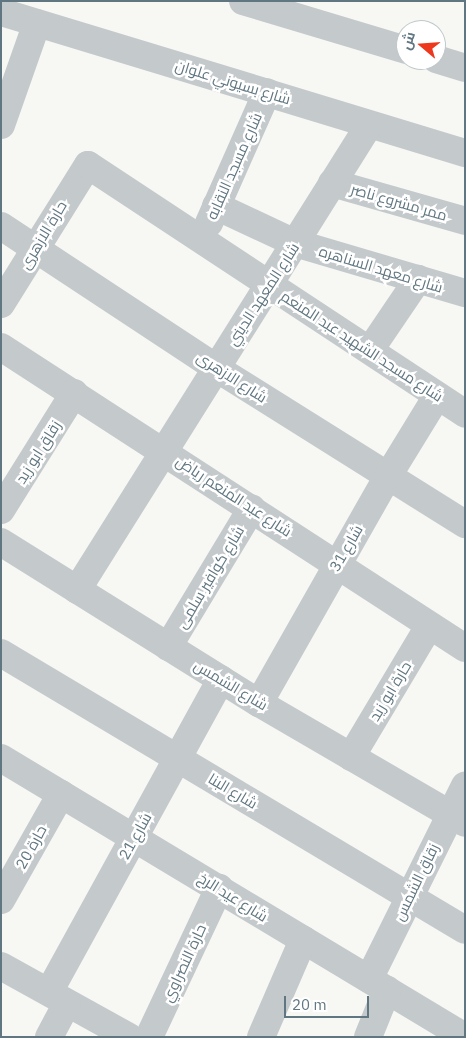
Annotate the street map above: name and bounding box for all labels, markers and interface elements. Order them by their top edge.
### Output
north arrow [396,20,446,70]
text: ش [396,29,419,52]
street label: شارع بسيوني علوان [173,56,293,108]
street label: شارع مسجد النقابه [202,110,266,222]
street label: ممر مشروع ناصر [349,180,449,224]
street label: حارة الازهرى [16,198,70,272]
street label: شارع المعهد الديني [223,239,303,349]
street label: شارع معهد السناهره [317,242,445,296]
street label: شارع مسجد الشهيد عبد المنعم [278,287,446,405]
street label: شارع الازهرى [194,348,270,406]
street label: زقاق ابو زيد [11,417,65,487]
street label: شارع عبد المنعم رياض [173,452,295,540]
street label: شارع كوافير سلمى [172,522,248,632]
street label: شارع 31 [326,522,366,574]
street label: شارع الشمس [191,656,271,714]
street label: حارة ابو زيد [365,658,415,724]
street label: شارع البنا [205,769,261,813]
street label: شارع 21 [115,810,155,862]
street label: حارة 20 [12,822,50,872]
street label: زقاق الشمس [390,840,442,924]
street label: شارع عيد الرخ [195,868,271,926]
street label: حارة النصراوي [158,921,210,1005]
scale bar [286,986,371,1018]
text: 20 m [292,995,327,1014]

